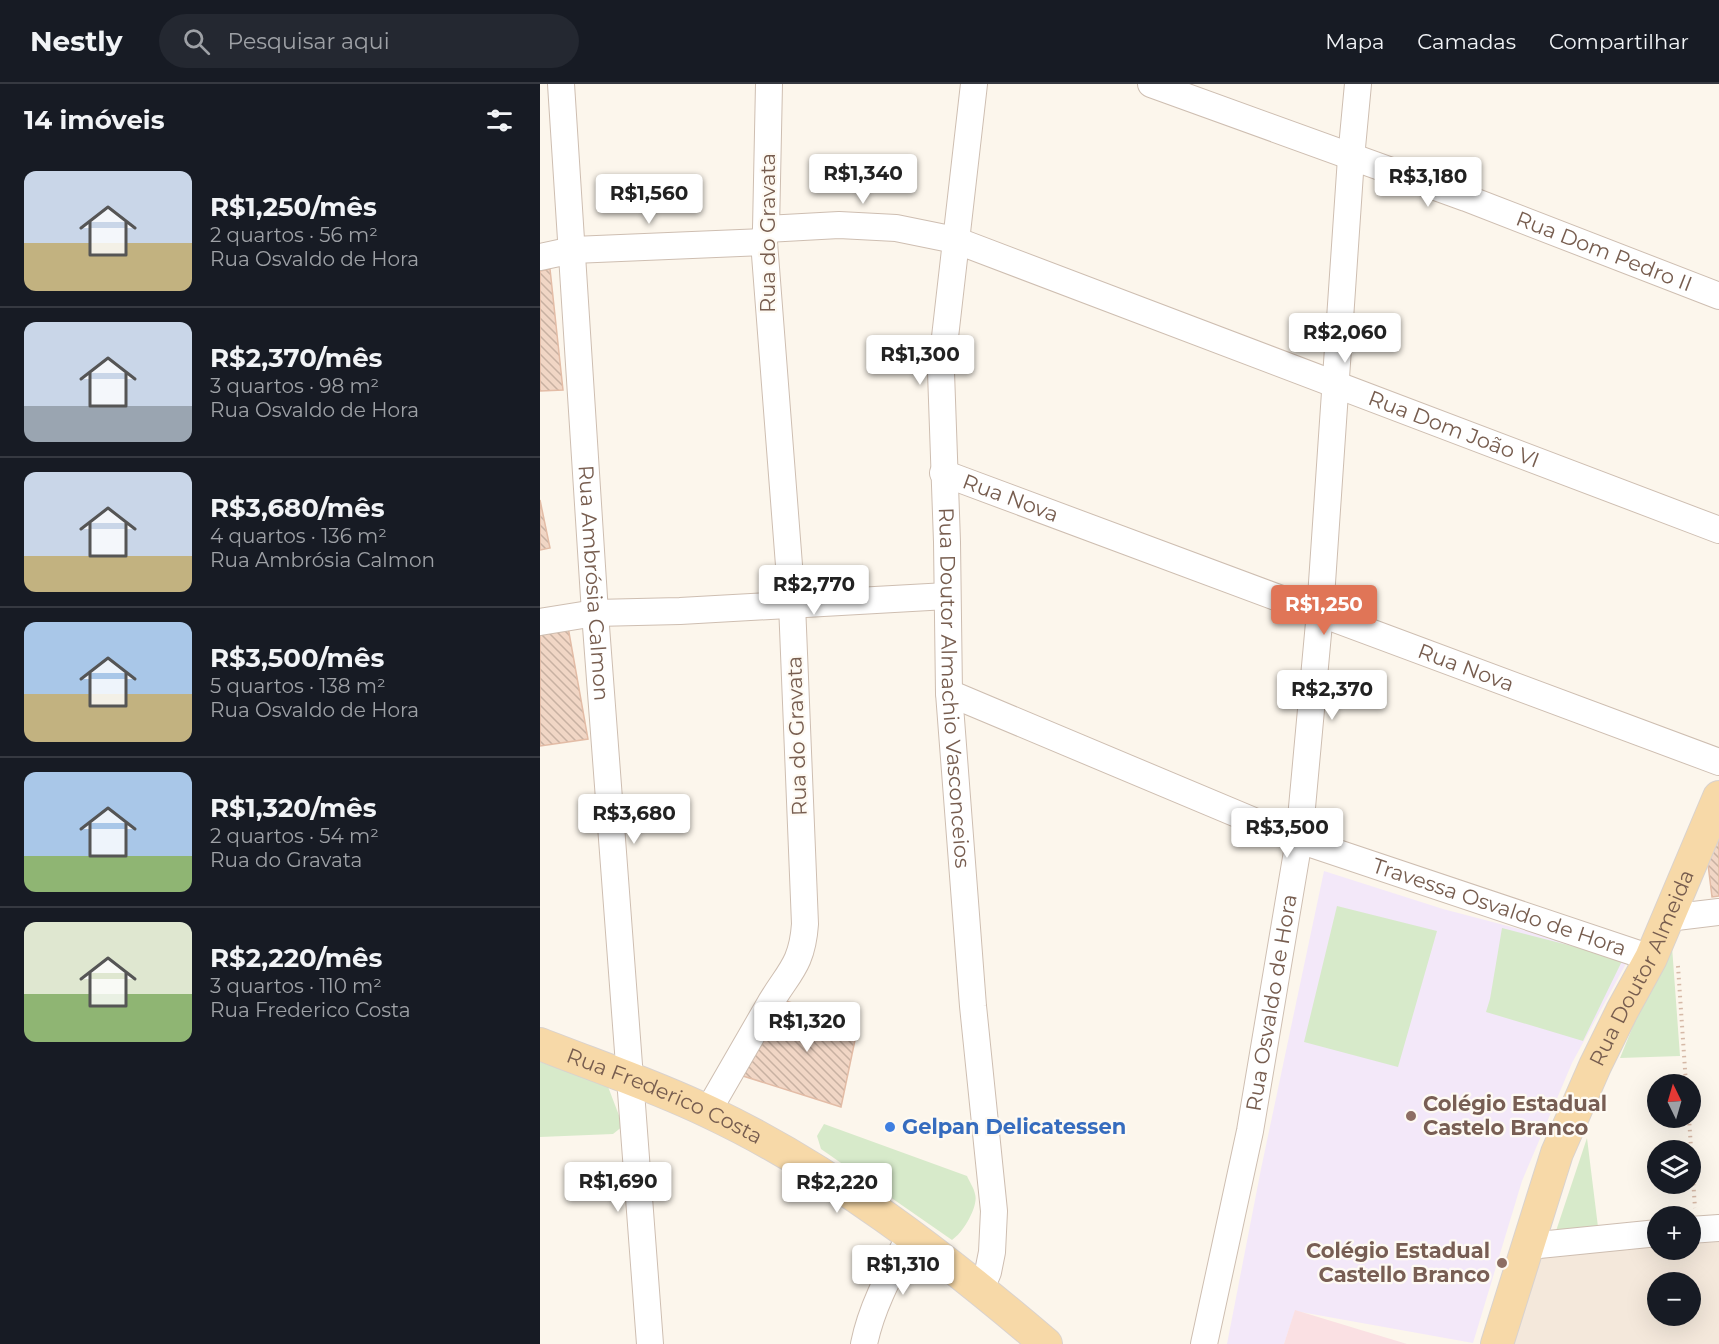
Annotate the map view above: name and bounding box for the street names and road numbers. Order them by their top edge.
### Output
street label: Rua do Gravata [755,153,780,313]
street label: Rua Dom Pedro II [1513,206,1696,296]
street label: Rua Dom João VI [1365,385,1543,473]
street label: Rua Ambrósia Calmon [574,464,615,702]
street label: Rua Nova [959,468,1062,527]
street label: Rua Doutor Almachio Vasconceios [934,507,975,869]
street label: Rua Nova [1415,638,1518,697]
street label: Rua do Gravata [781,656,812,816]
street label: Travessa Osvaldo de Hora [1369,853,1630,961]
street label: Rua Doutor Almeida [1584,866,1699,1070]
street label: Rua Osvaldo de Hora [1241,892,1302,1113]
street label: Rua Frederico Costa [563,1042,767,1149]

